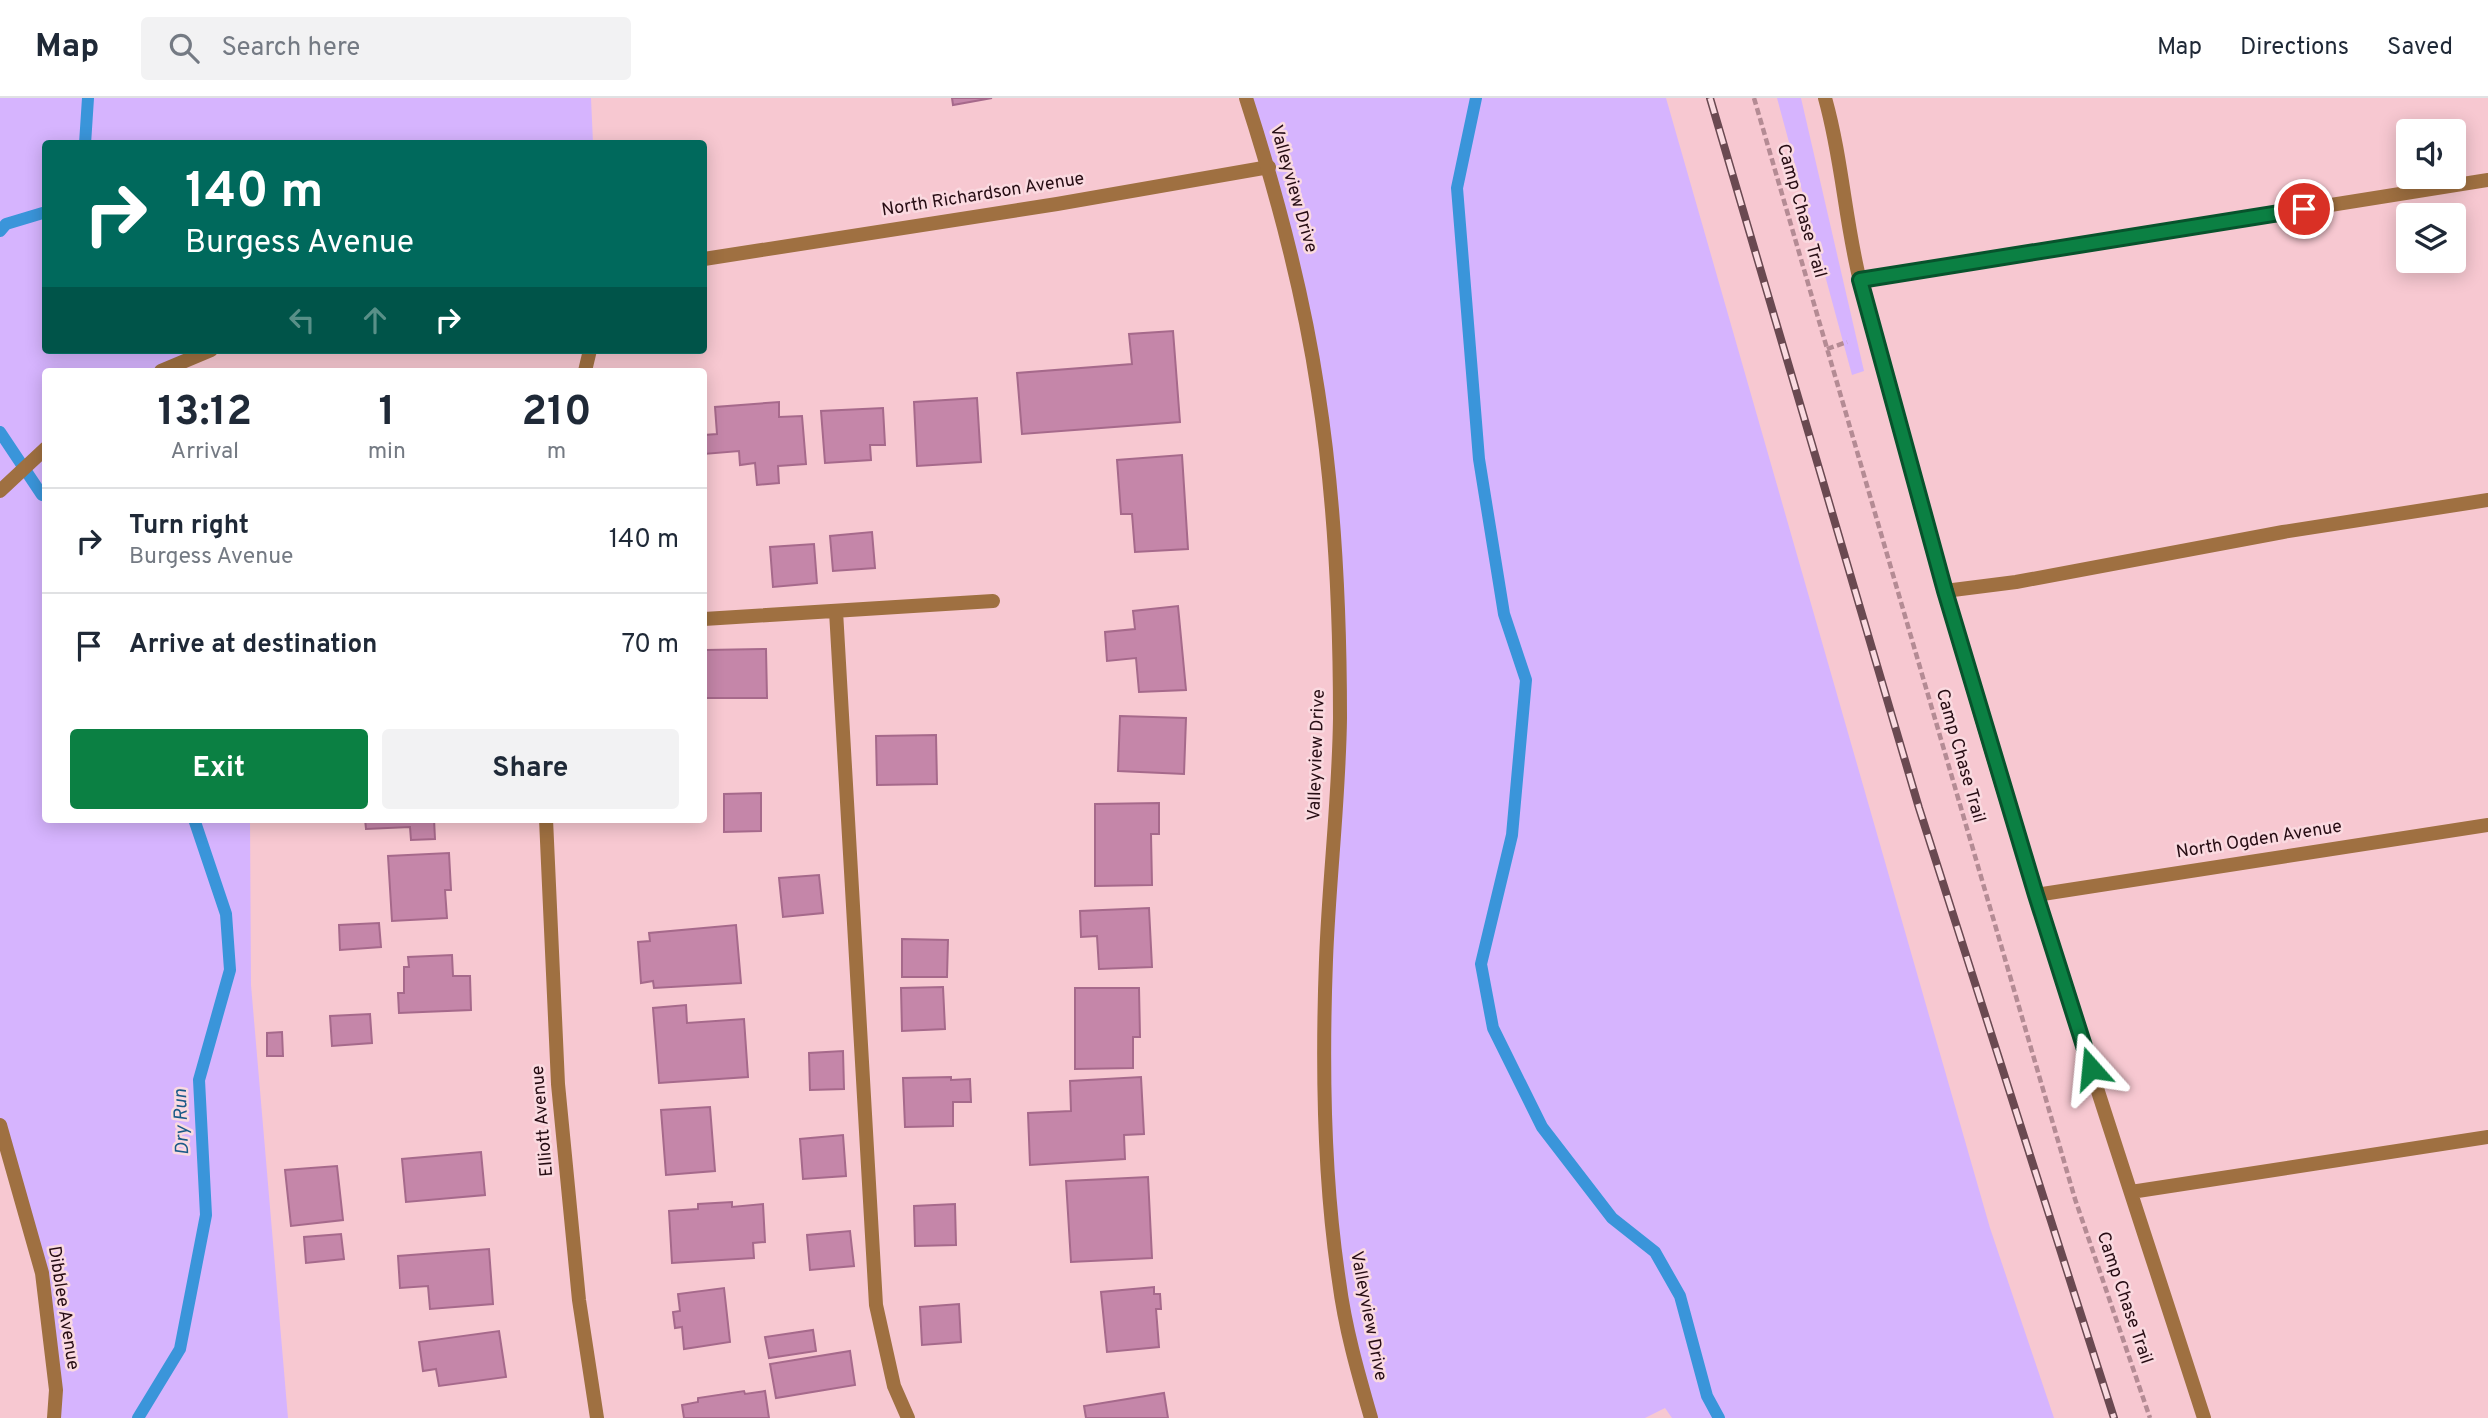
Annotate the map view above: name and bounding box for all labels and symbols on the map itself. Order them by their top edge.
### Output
street label: Valleyview Drive [1264,122,1322,256]
street label: Camp Chase Trail [1771,141,1831,281]
street label: North Richardson Avenue [880,168,1086,222]
pin [2274,179,2334,239]
street label: Camp Chase Trail [1930,686,1990,826]
street label: Valleyview Drive [1303,689,1331,821]
street label: North Ogden Avenue [2174,816,2344,864]
position arrow [2054,1031,2128,1105]
street label: Elliott Avenue [527,1064,559,1178]
water label: Dry Run [169,1088,195,1156]
street label: Camp Chase Trail [2091,1229,2157,1367]
street label: Dibblee Avenue [42,1244,84,1372]
street label: Valleyview Drive [1344,1249,1392,1383]

